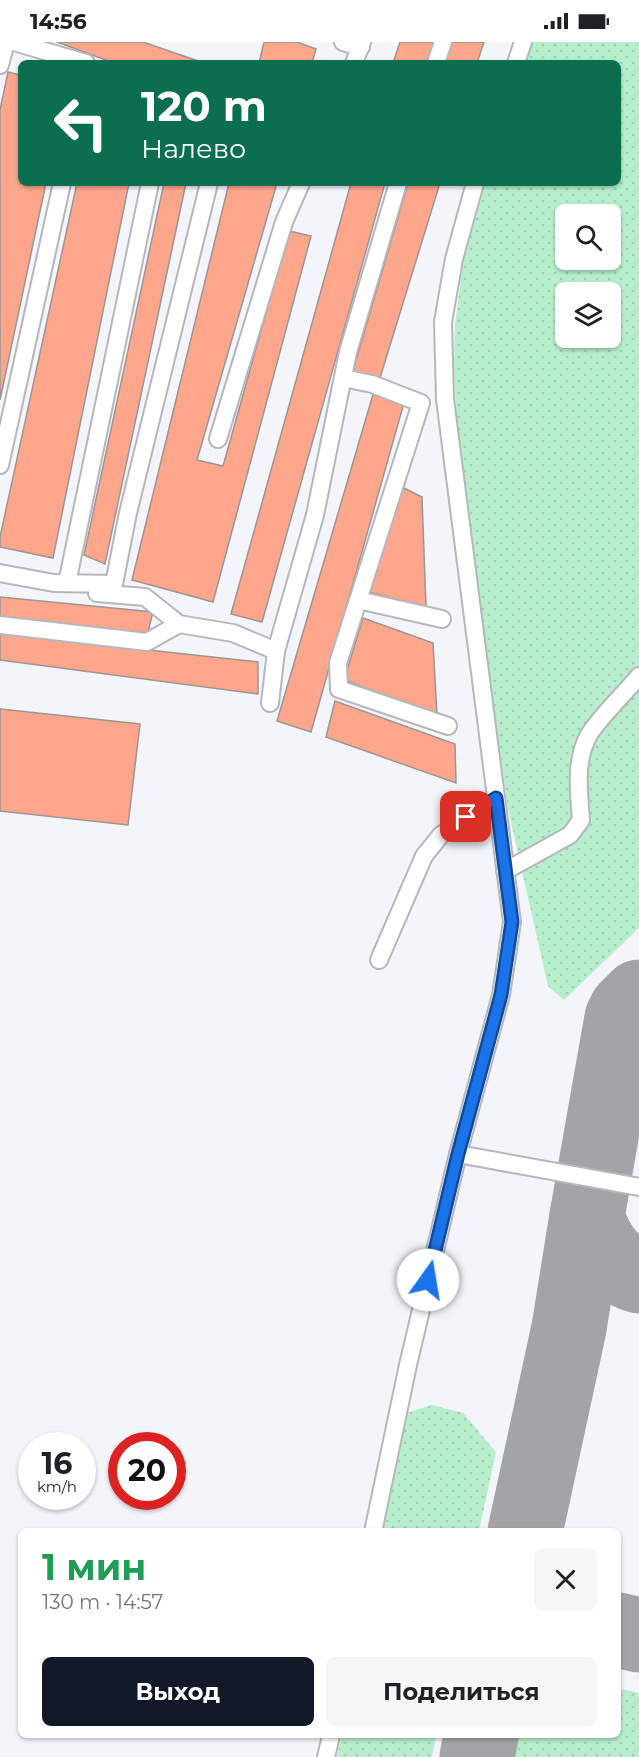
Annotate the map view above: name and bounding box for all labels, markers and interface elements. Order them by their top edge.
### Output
text: 14:56 [30,8,87,35]
text: 120 m [141,80,267,132]
icon: left [42,84,120,162]
text: Налево [141,132,246,165]
map controls [555,204,621,348]
button: search [555,204,621,270]
button: layers [555,282,621,348]
pin [440,791,491,842]
icon: arrive [449,800,482,833]
position arrow [396,1248,460,1312]
speed limit sign: 20 [108,1432,186,1510]
text: 16 [42,1445,72,1482]
text: km/h [37,1477,77,1496]
text: 1 мин [42,1545,146,1589]
button: close [534,1548,597,1611]
text: 130 m · 14:57 [42,1590,163,1614]
button: Выход [42,1657,314,1726]
button: Поделиться [326,1657,597,1726]

